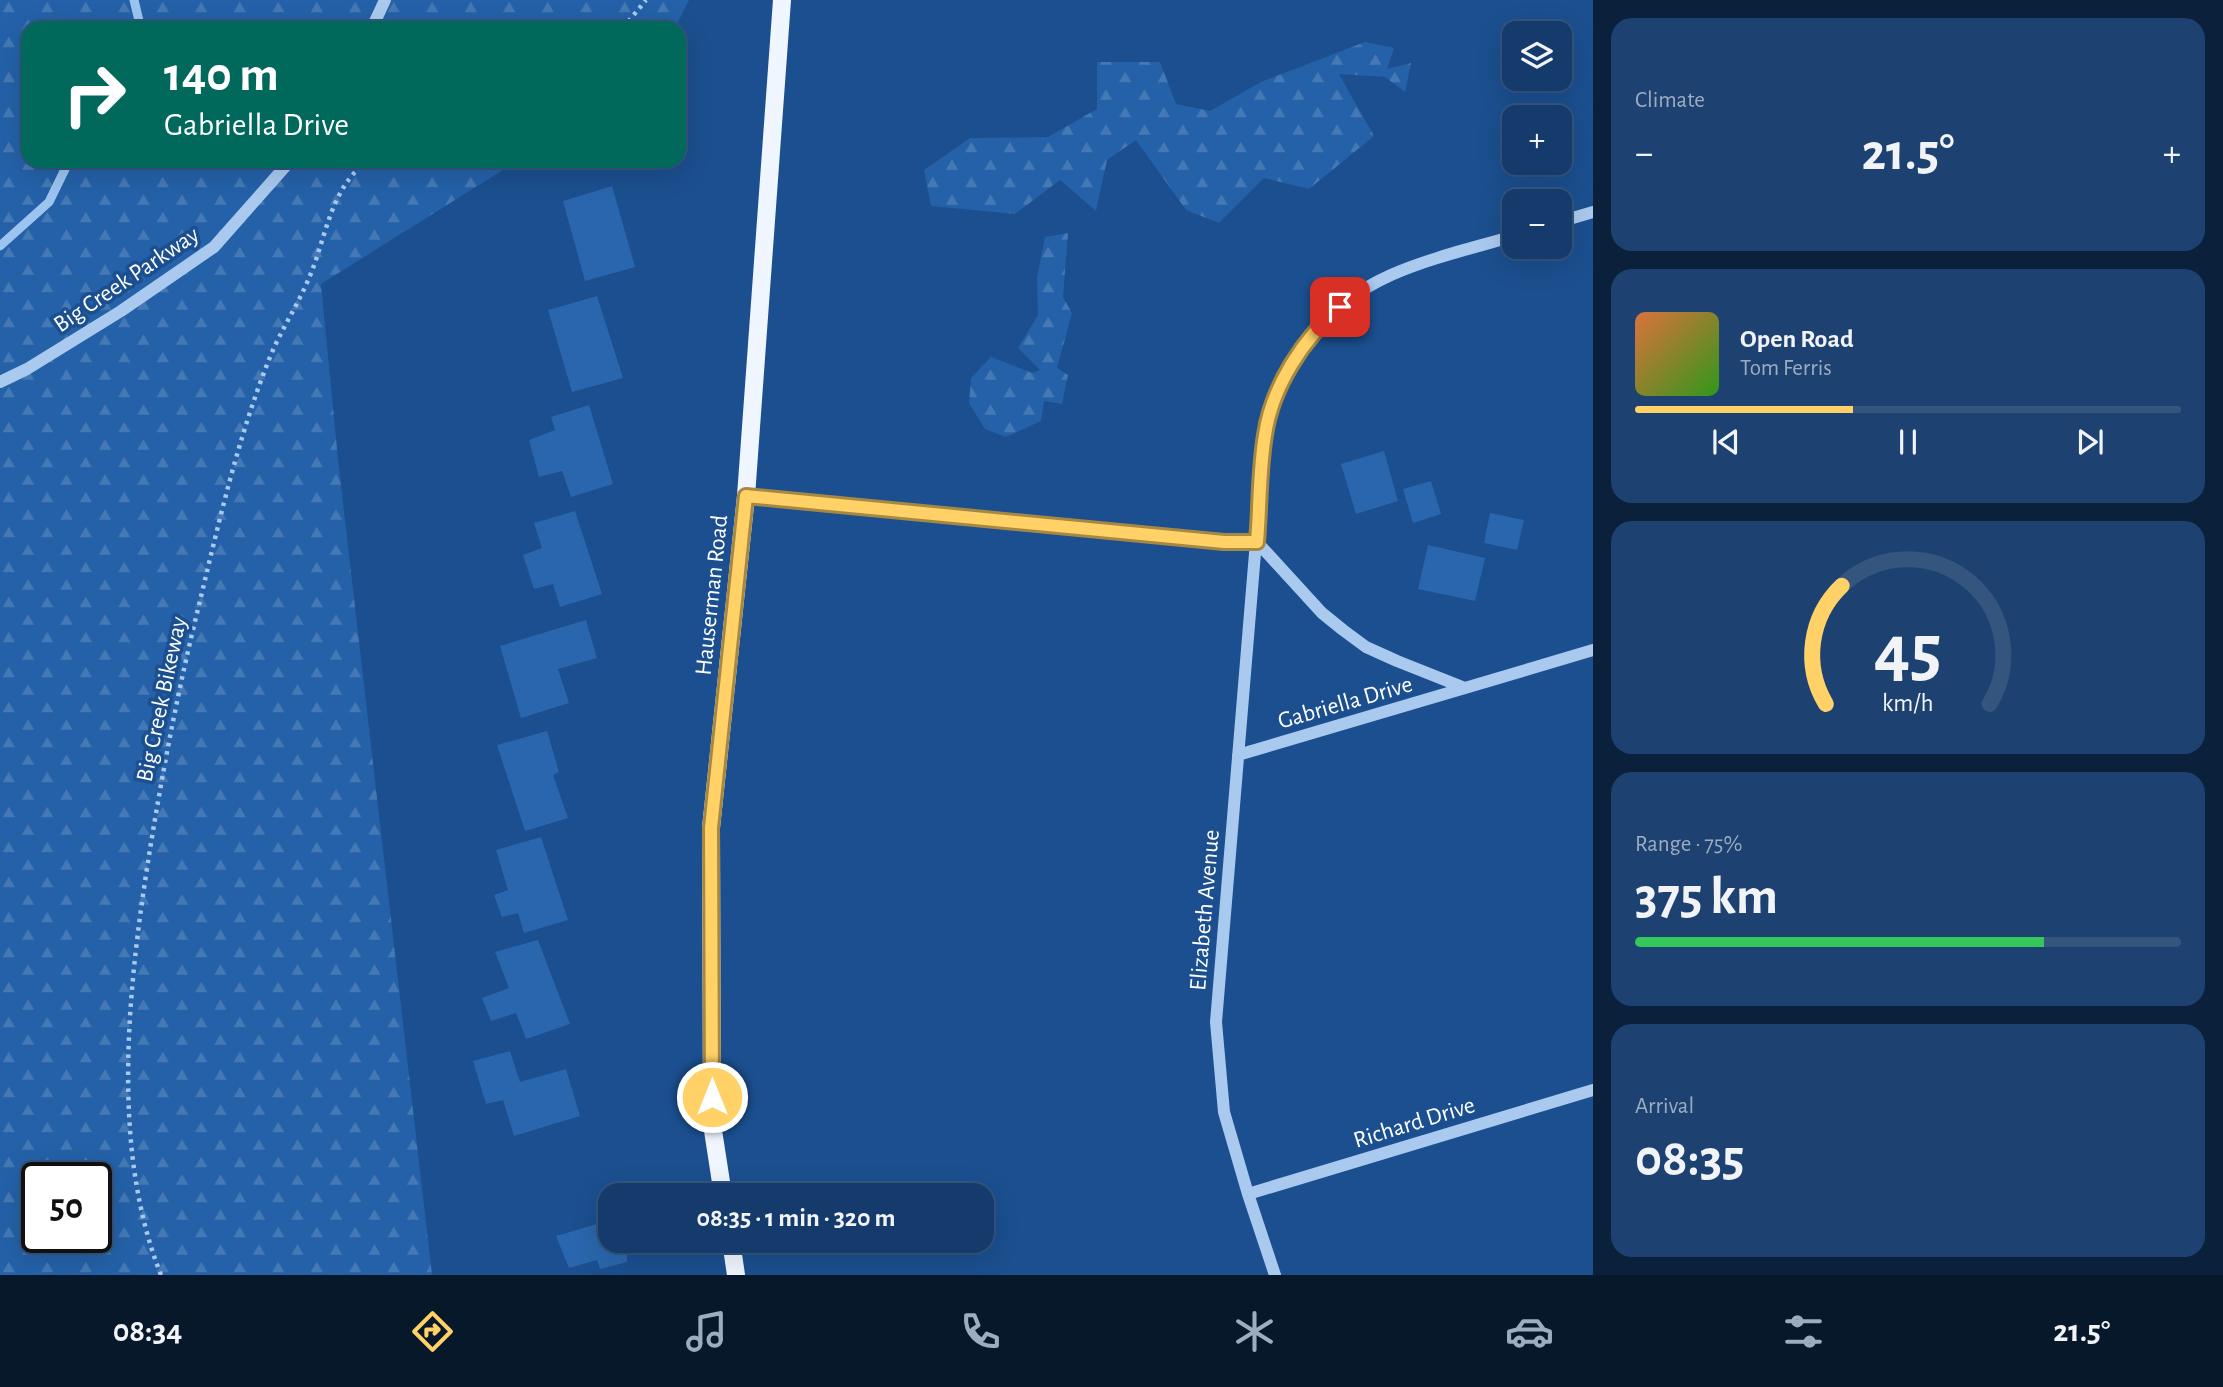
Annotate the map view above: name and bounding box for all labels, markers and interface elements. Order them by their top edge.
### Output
map controls [1502,21,1572,259]
button: layers [1502,21,1572,91]
icon: right [49,49,140,140]
text: 140 m [164,51,279,100]
text: Climate [1635,89,1705,112]
button: + [1502,105,1572,175]
text: Gabriella Drive [164,109,349,141]
text: 21.5° [1862,127,1954,179]
text: − [1635,135,1653,173]
text: + [2163,135,2181,173]
button: − [1502,189,1572,259]
street label: Big Creek Parkway [50,223,203,337]
pin [1310,277,1370,337]
icon: arrive [1321,288,1359,326]
text: Open Road [1740,326,1854,352]
text: Tom Ferris [1740,357,1832,380]
icon: previous [1707,423,1745,461]
icon: pause [1889,423,1927,461]
icon: next [2071,423,2109,461]
street label: Hauserman Road [692,514,732,676]
street label: Big Creek Bikeway [133,614,191,784]
text: 45 [1874,616,1942,689]
street label: Gabriella Drive [1275,672,1415,734]
text: km/h [1882,690,1934,715]
street label: Elizabeth Avenue [1186,828,1224,992]
text: Range · 75% [1635,833,1742,856]
text: 375 km [1635,871,1778,923]
position arrow [675,1060,749,1134]
street label: Richard Drive [1351,1093,1478,1153]
text: Arrival [1635,1095,1694,1118]
text: 08:35 [1635,1133,1745,1185]
speed limit sign: 50 [21,1162,112,1253]
text: 08:35 · 1 min · 320 m [696,1205,896,1231]
icon: directions [408,1307,457,1356]
icon: music [682,1307,731,1356]
icon: phone [956,1307,1005,1356]
icon: climate [1230,1307,1279,1356]
icon: car [1505,1307,1554,1356]
icon: filters [1779,1307,1828,1356]
text: 08:34 [113,1315,182,1347]
text: 21.5° [2053,1315,2110,1347]

